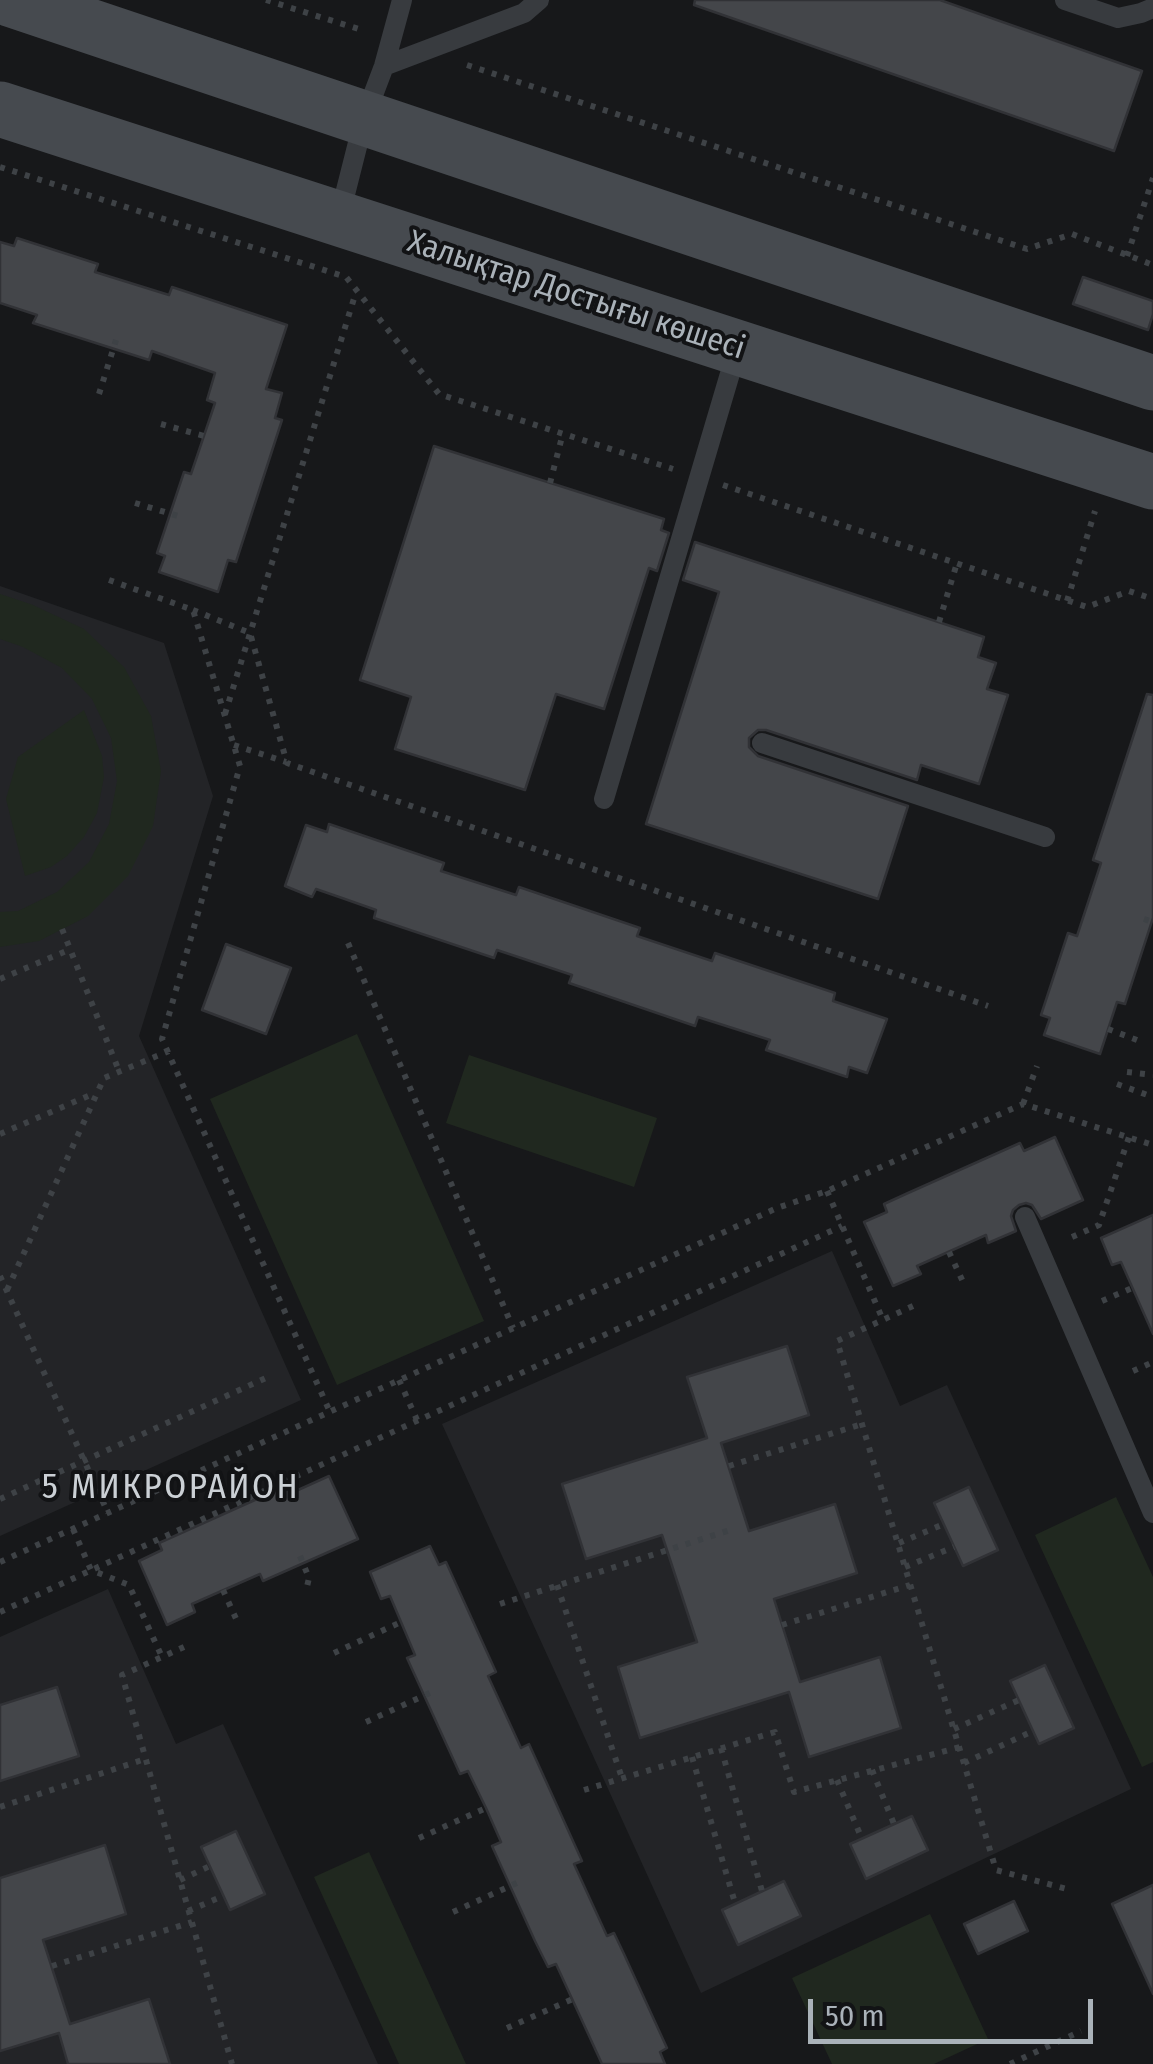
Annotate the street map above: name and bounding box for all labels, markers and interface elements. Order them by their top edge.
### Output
street label: Халықтар Достығы көшесі [403,223,749,369]
district label: 5 МИКРОРАЙОН [42,1467,300,1509]
scale bar [813,1979,1098,2041]
text: 50 m [825,1998,885,2034]

